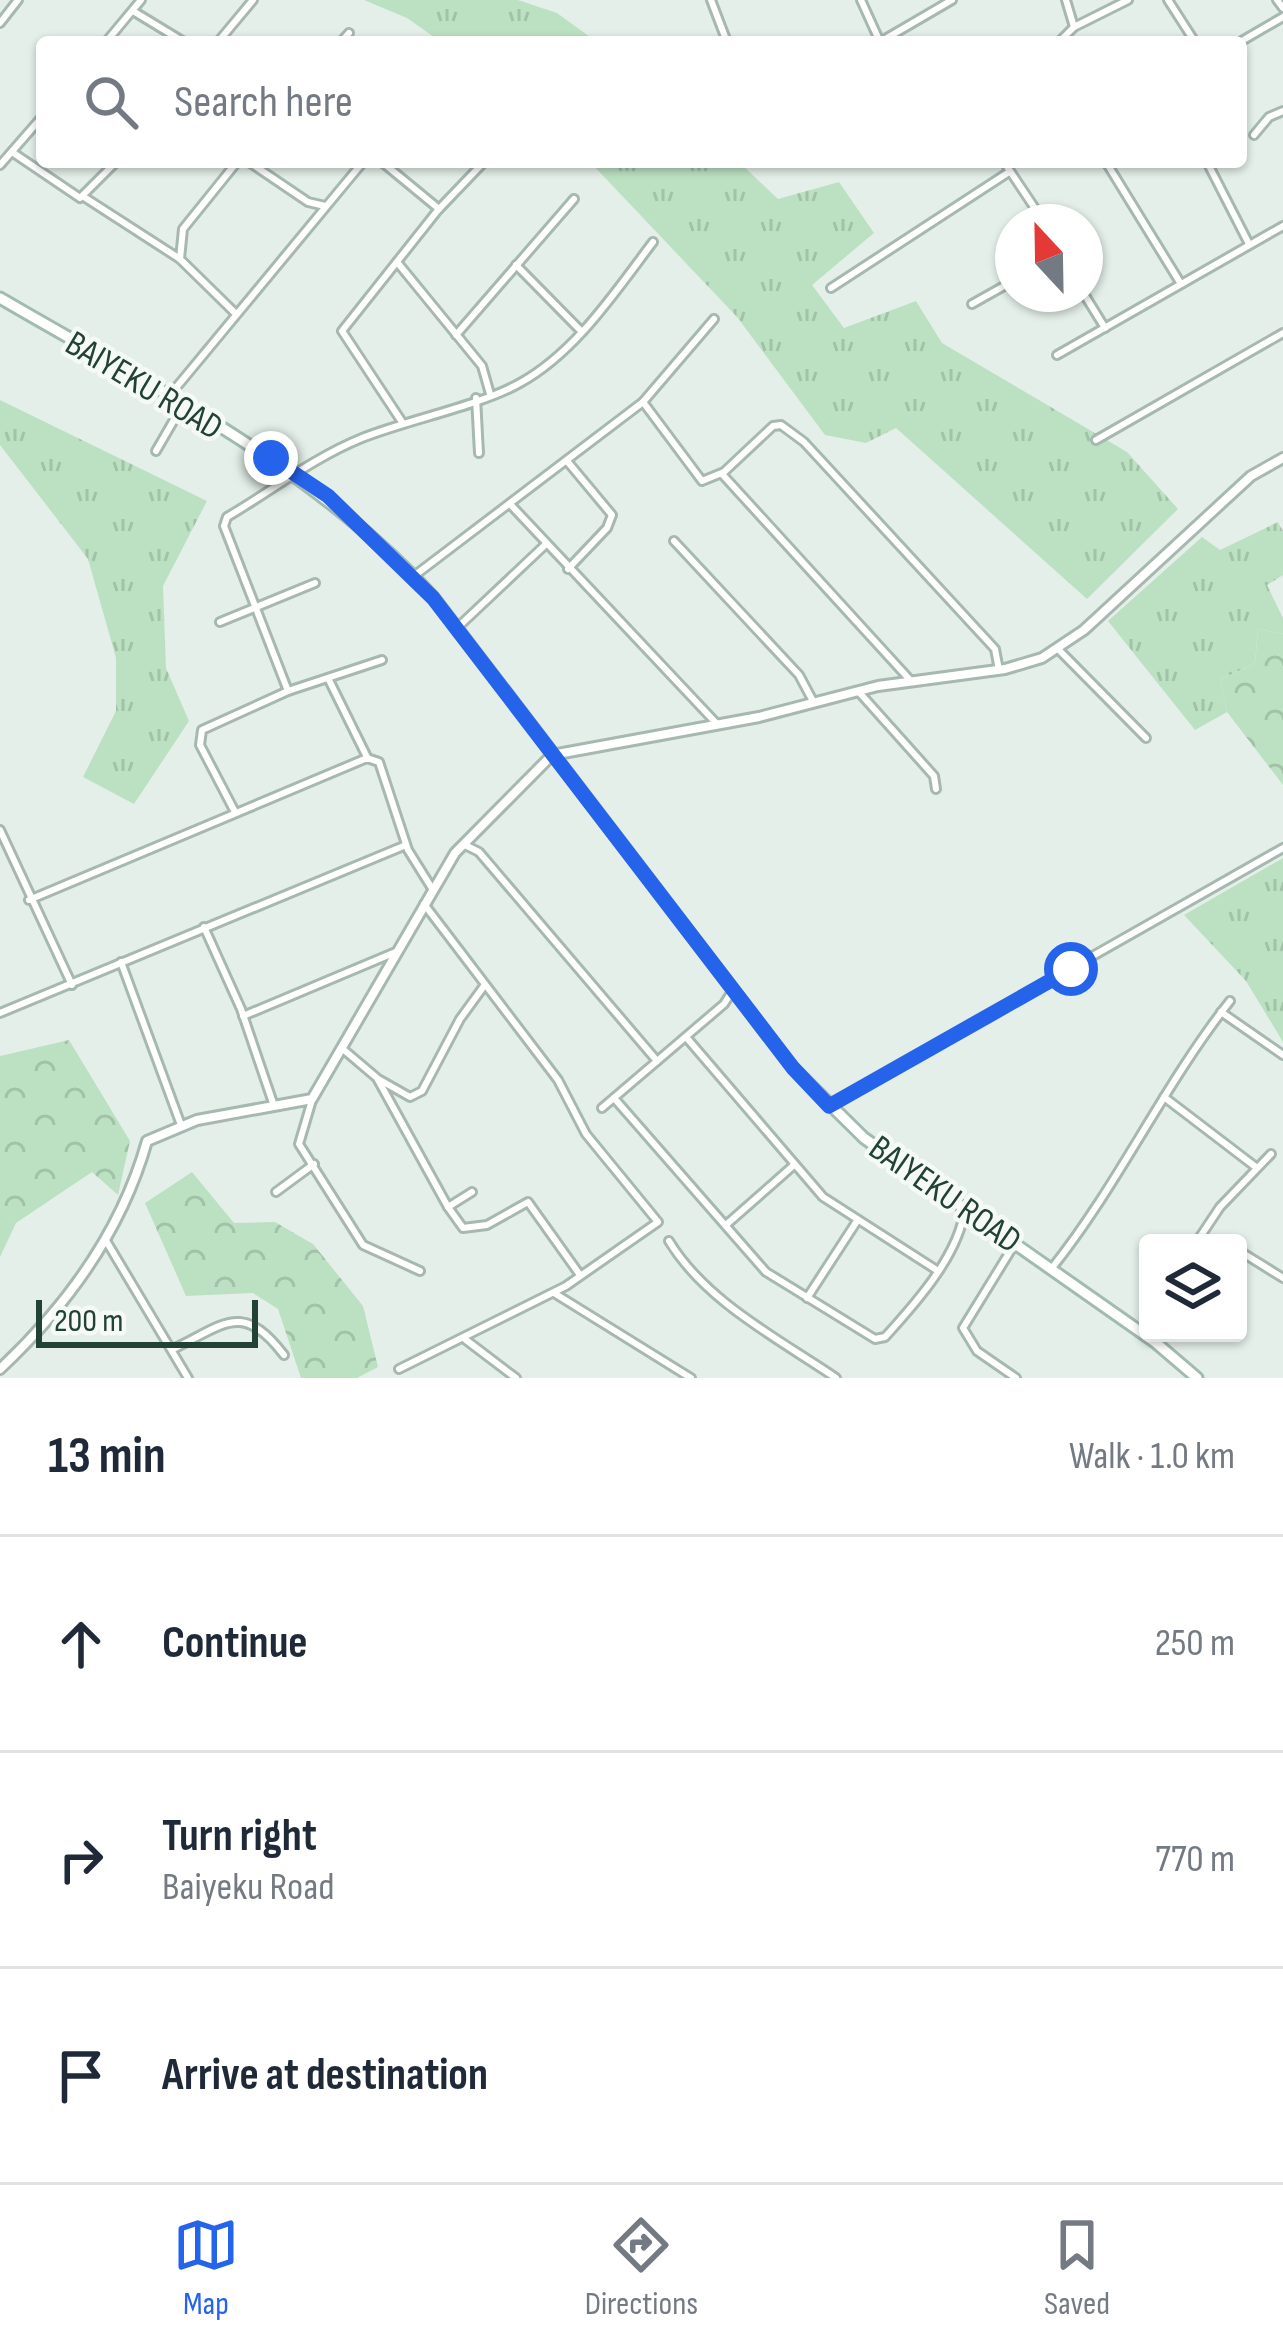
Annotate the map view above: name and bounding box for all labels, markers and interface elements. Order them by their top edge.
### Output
search box [36,36,1247,168]
icon: search [78,69,144,135]
text: Search here [174,75,353,130]
north arrow [995,204,1103,312]
street label: BAIYEKU ROAD [57,323,230,450]
route end [244,431,298,485]
route start [1044,942,1098,996]
street label: BAIYEKU ROAD [860,1127,1029,1263]
map controls [1139,1234,1247,1342]
button: layers [1139,1234,1247,1342]
scale bar [36,1294,258,1347]
text: 200 m [54,1301,123,1341]
text: 13 min [48,1426,166,1487]
text: Walk · 1.0 km [1069,1433,1235,1480]
icon: ahead [48,1611,114,1677]
text: Continue [162,1616,308,1671]
text: 250 m [1155,1620,1235,1667]
text: Turn right [162,1809,317,1864]
icon: right [48,1827,114,1893]
text: 770 m [1155,1836,1235,1883]
text: Baiyeku Road [162,1864,335,1911]
icon: arrive [48,2043,114,2109]
text: Arrive at destination [162,2048,488,2103]
tab: Map [173,2212,239,2324]
tab: Directions [585,2212,698,2324]
tab: Saved [1044,2212,1110,2324]

